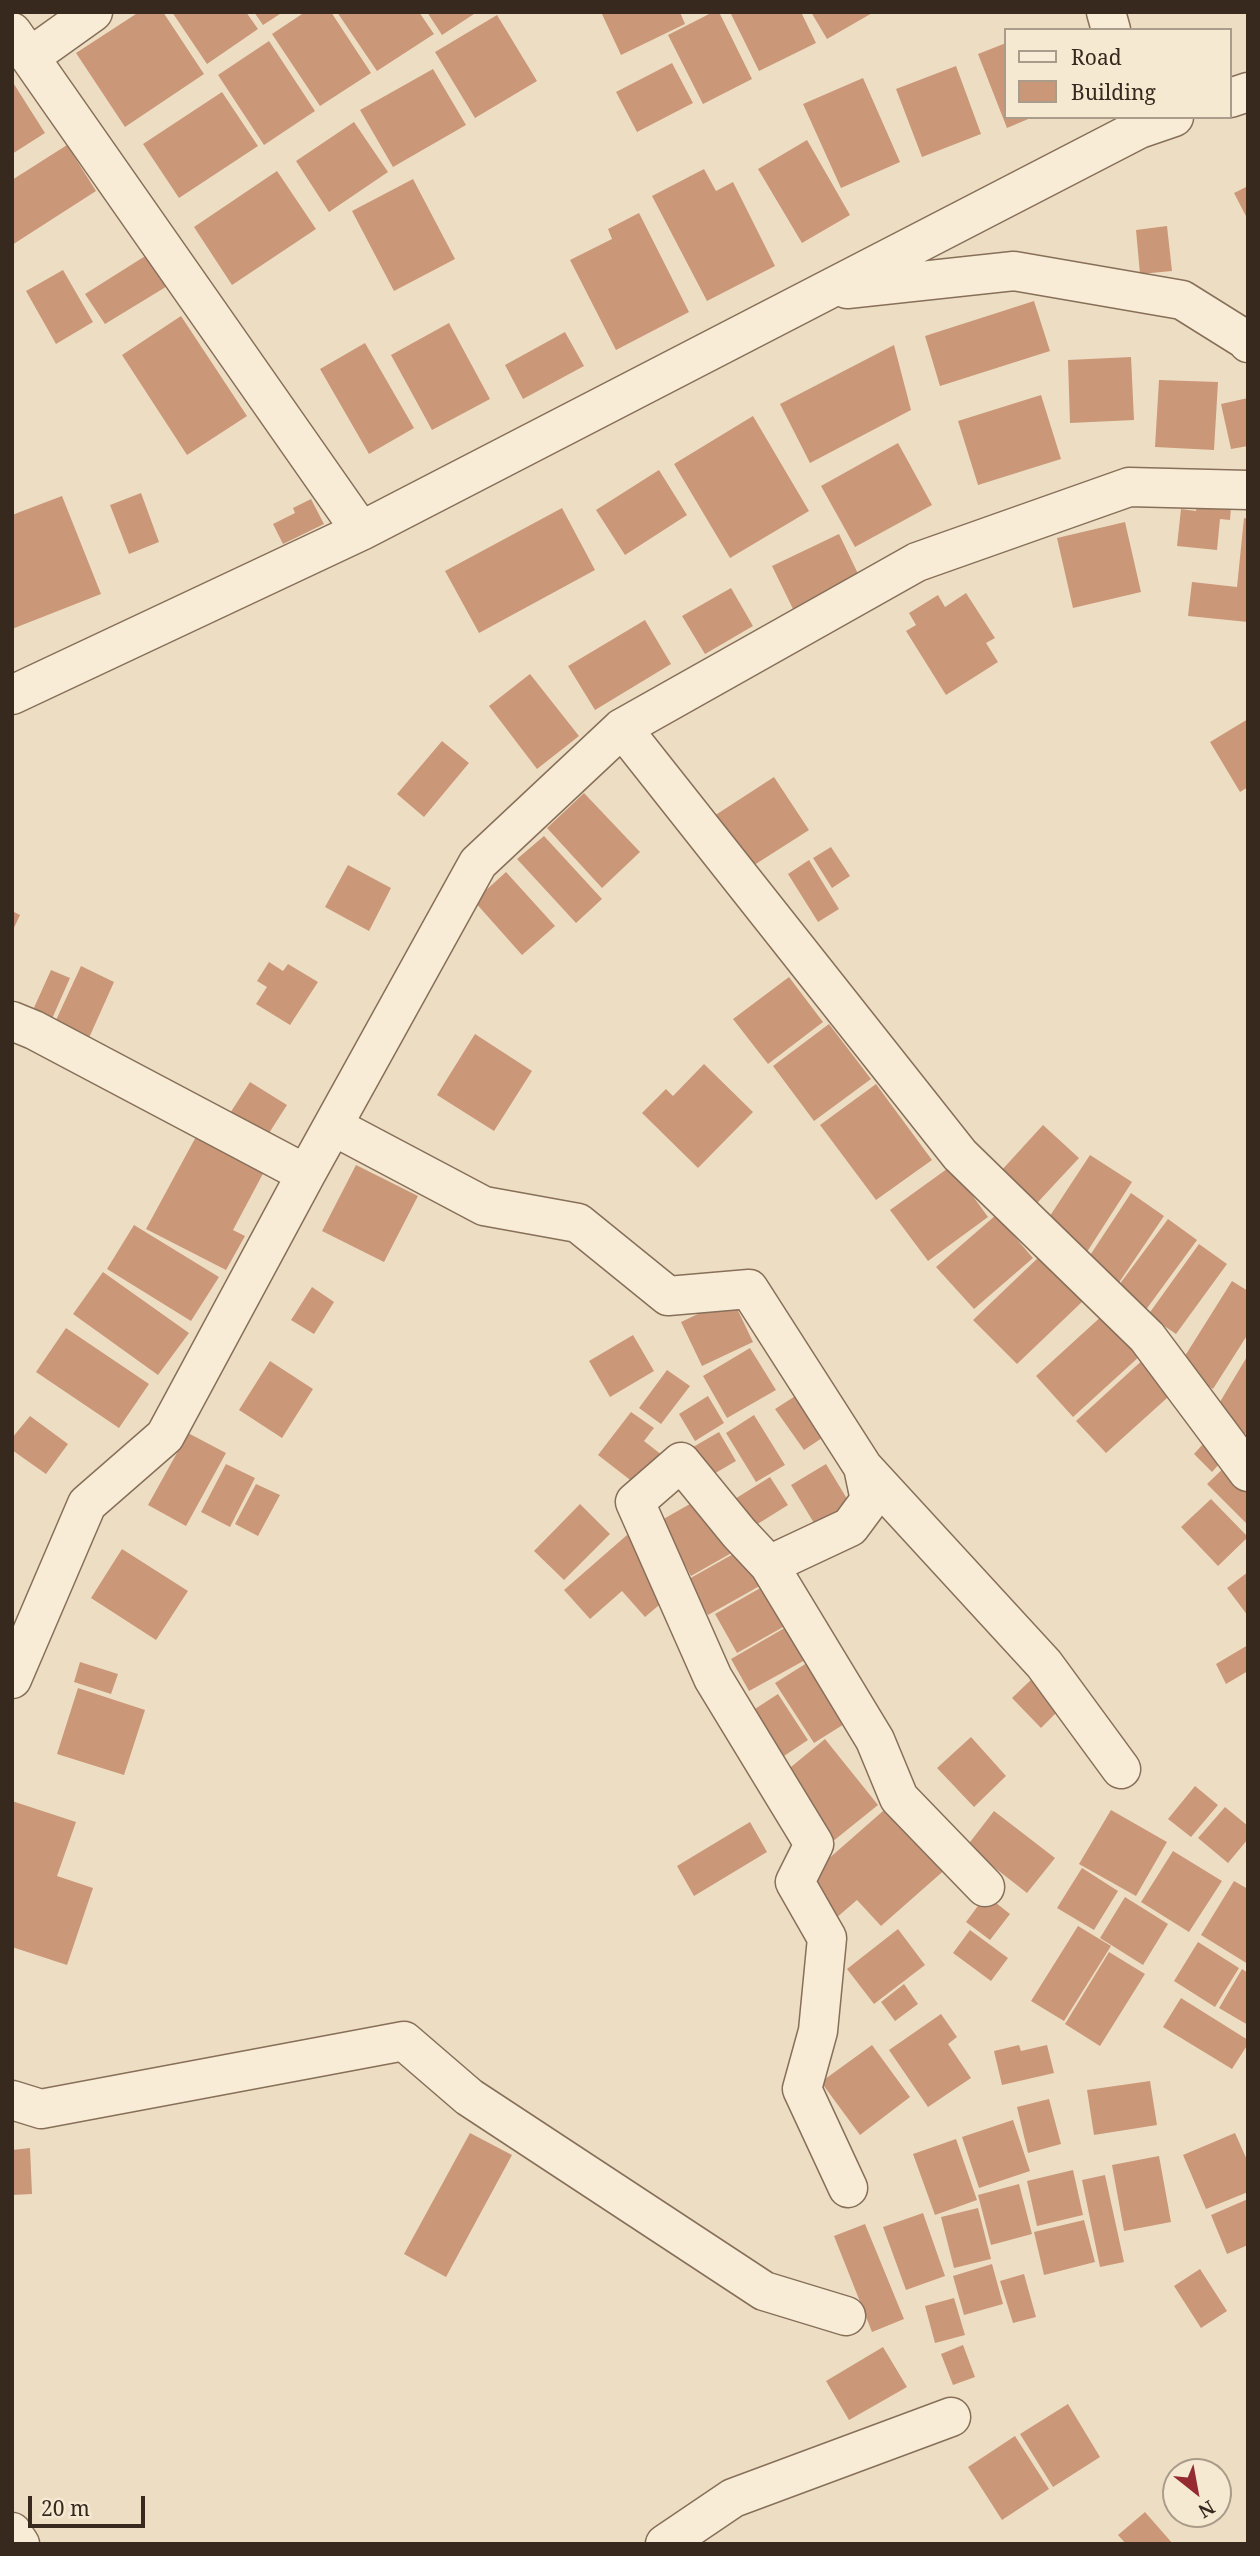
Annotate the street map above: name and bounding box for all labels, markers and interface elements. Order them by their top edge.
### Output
legend [1004,28,1232,119]
text: Road [1071,43,1122,71]
text: Building [1071,78,1156,106]
north arrow [1162,2458,1232,2528]
scale bar [32,2482,149,2526]
text: 20 m [41,2494,90,2522]
text: N [1194,2494,1220,2524]

